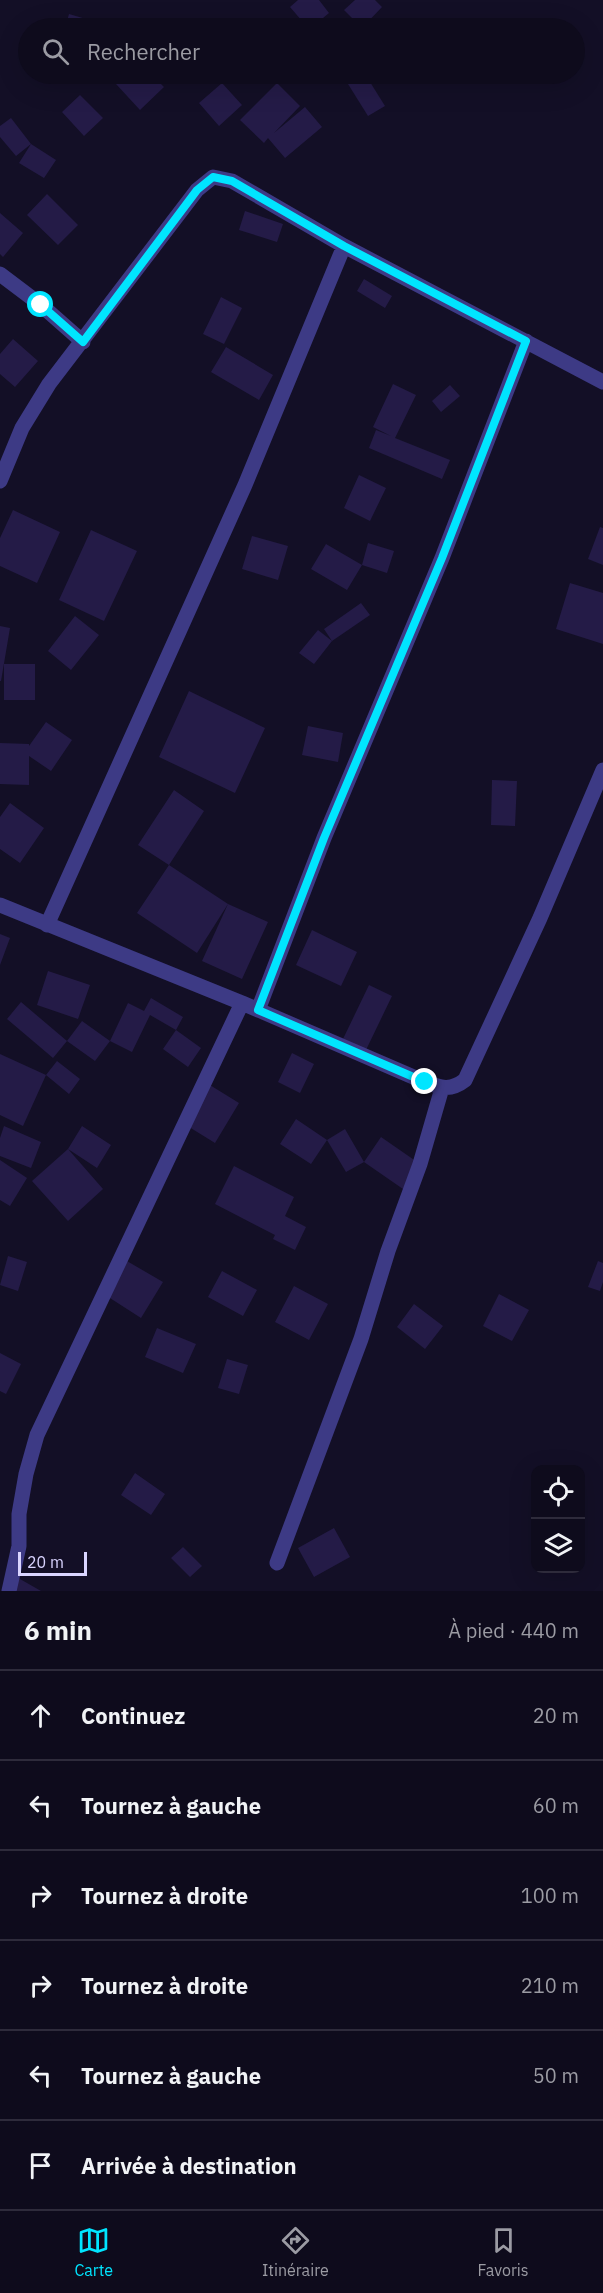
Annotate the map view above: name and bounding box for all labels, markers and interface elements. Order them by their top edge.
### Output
search box [18,18,585,84]
icon: search [39,35,72,68]
text: Rechercher [87,37,200,66]
route start [27,291,53,317]
route end [411,1068,437,1094]
map controls [531,1465,585,1573]
button: locate [531,1465,585,1519]
button: layers [531,1519,585,1573]
scale bar [18,1549,87,1576]
text: 20 m [27,1552,64,1572]
text: 6 min [24,1613,92,1647]
text: À pied · 440 m [448,1617,579,1644]
icon: ahead [24,1699,57,1732]
text: Continuez [81,1701,185,1730]
text: 20 m [533,1702,579,1729]
icon: left [24,1789,57,1822]
text: Tournez à gauche [81,1791,261,1820]
text: 60 m [533,1792,579,1819]
icon: right [24,1879,57,1912]
text: Tournez à droite [81,1881,248,1910]
text: 100 m [521,1882,579,1909]
icon: right [24,1969,57,2002]
text: Tournez à droite [81,1971,248,2000]
text: 210 m [521,1972,579,1999]
icon: left [24,2059,57,2092]
text: Tournez à gauche [81,2061,261,2090]
text: 50 m [533,2062,579,2089]
icon: arrive [24,2149,57,2182]
text: Arrivée à destination [81,2151,297,2180]
tab: Carte [74,2224,113,2280]
tab: Itinéraire [262,2224,329,2280]
tab: Favoris [478,2224,529,2280]

